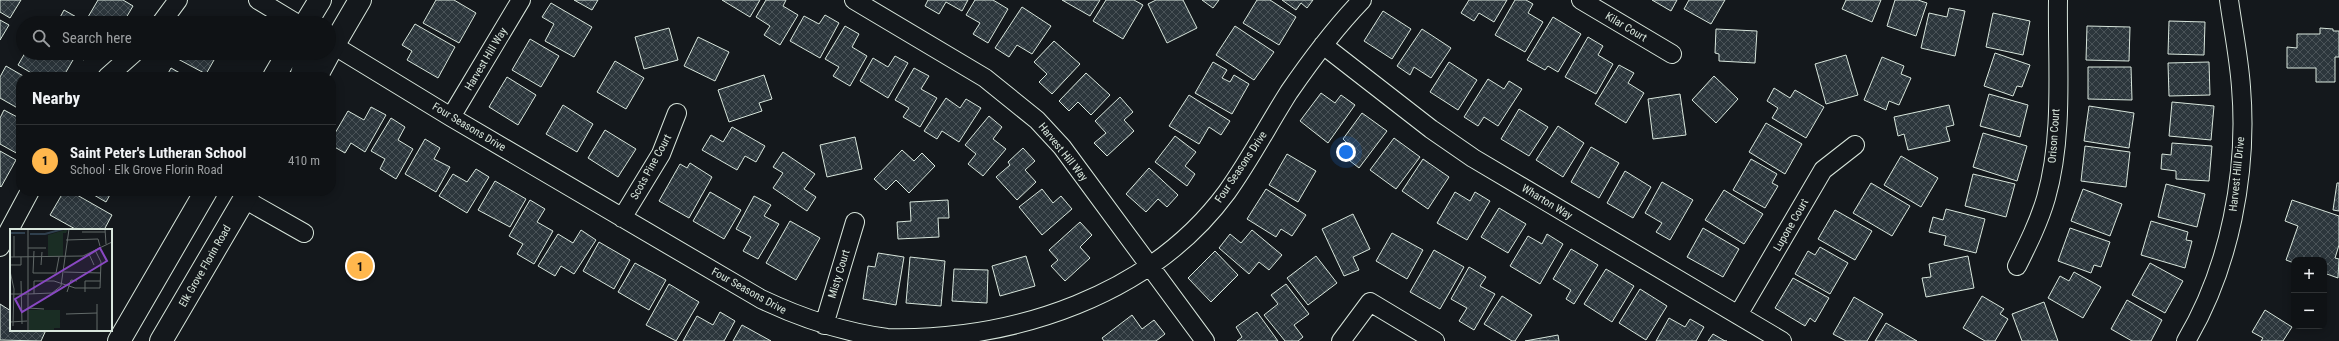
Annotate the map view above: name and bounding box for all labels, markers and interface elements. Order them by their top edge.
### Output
street label: Kilar Court [1603,10,1649,44]
search box [16,16,336,60]
street label: Harvest Hill Way [462,25,510,93]
icon: search [30,27,52,49]
text: Search here [62,29,132,47]
text: Nearby [32,88,80,108]
street label: Four Seasons Drive [430,100,508,154]
street label: Orison Court [2046,108,2062,164]
street label: Harvest Hill Way [1036,120,1091,184]
street label: Four Seasons Drive [1212,129,1270,205]
street label: Scots Pine Court [628,132,674,202]
street label: Harvest Hill Drive [2227,136,2247,212]
your location [1336,142,1356,162]
text: Saint Peter's Lutheran School [70,144,246,162]
text: 1 [42,153,48,168]
text: 410 m [288,153,320,168]
text: School · Elk Grove Florin Road [70,162,223,177]
street label: Wharton Way [1519,182,1575,222]
street label: Lupone Court [1771,197,1811,253]
street label: Elk Grove Florin Road [176,223,234,309]
inset map [10,229,112,331]
street label: Misty Court [825,248,853,300]
pin: 1 [347,251,373,281]
map controls [2291,257,2327,329]
button: + [2291,257,2327,293]
street label: Four Seasons Drive [709,265,789,317]
button: − [2291,293,2327,329]

